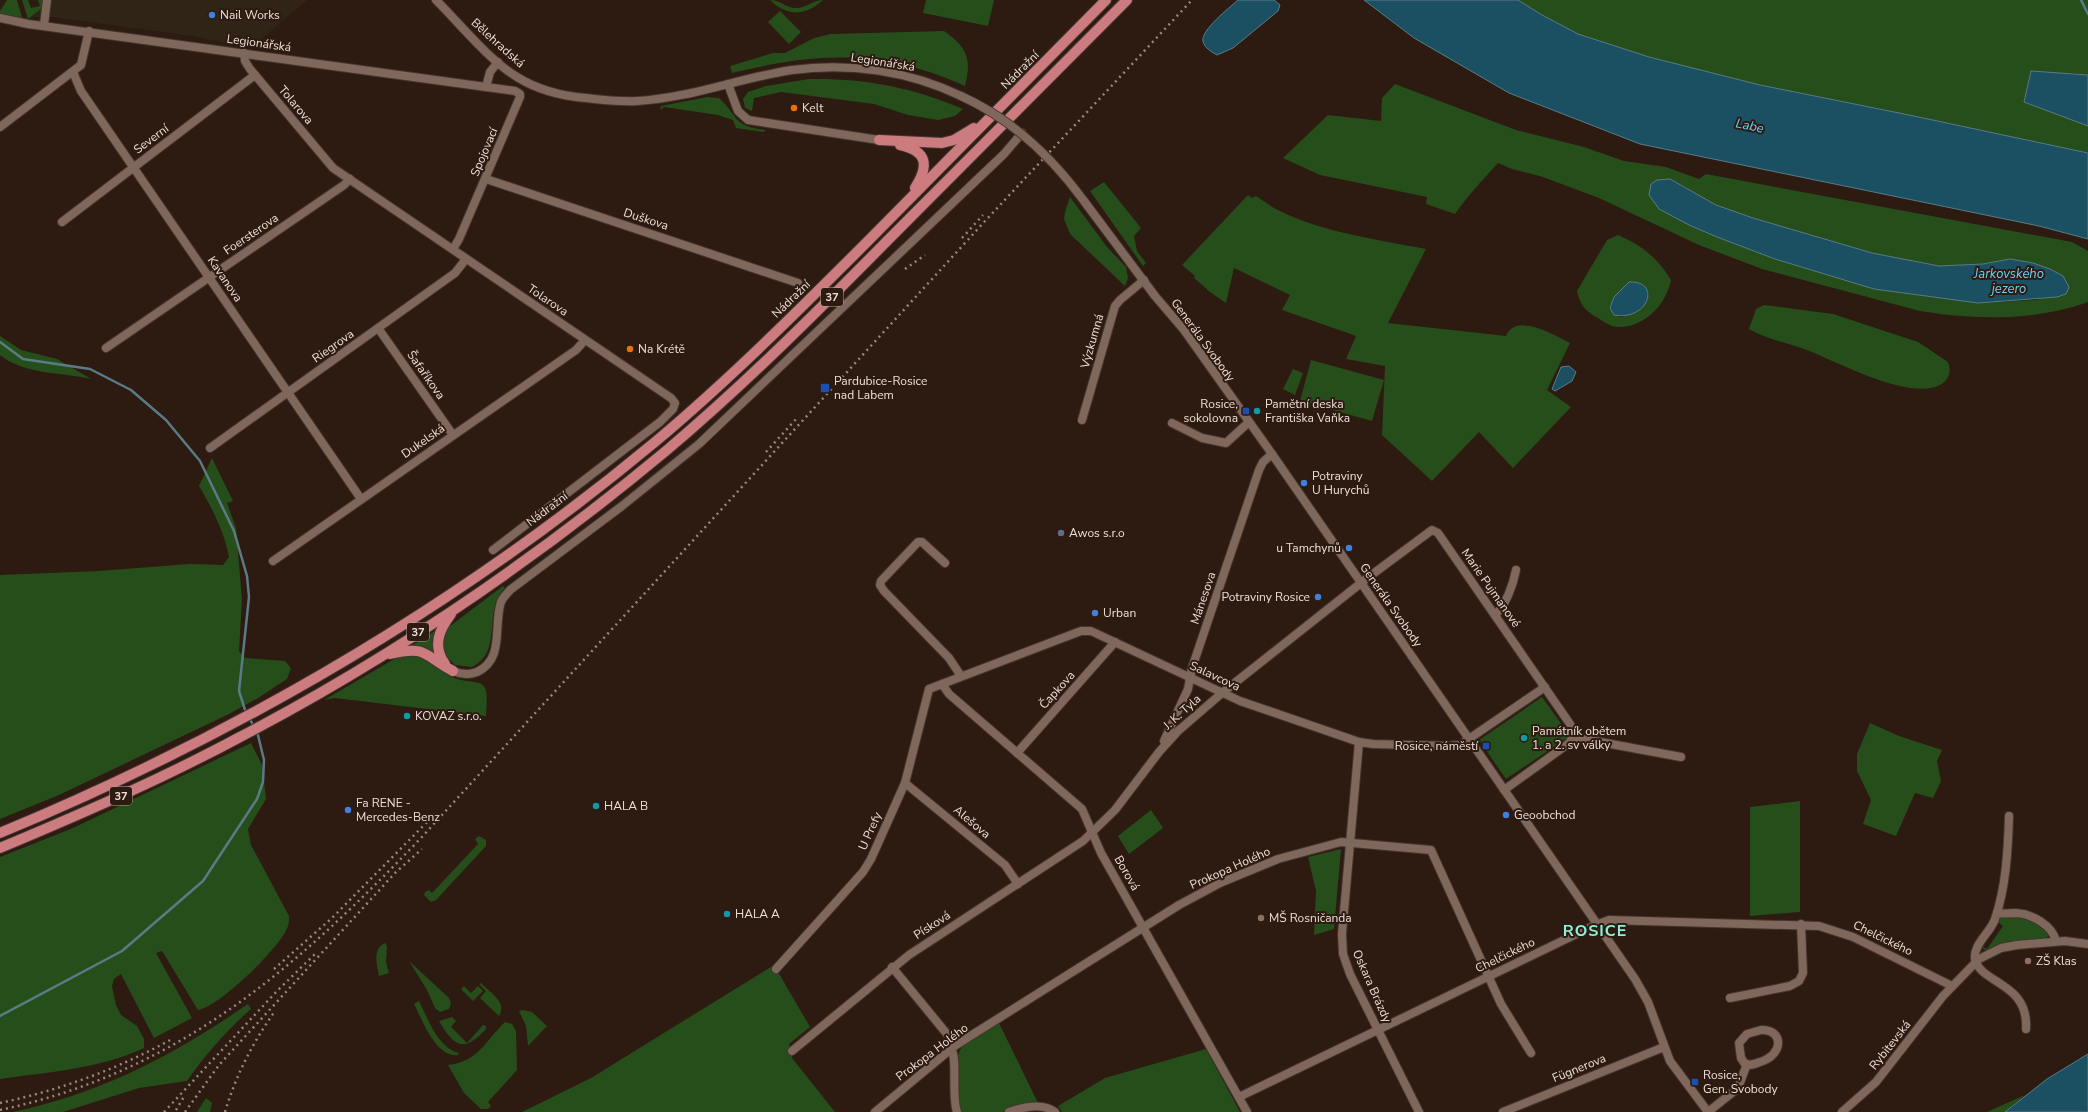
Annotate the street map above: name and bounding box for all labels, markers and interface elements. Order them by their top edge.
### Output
place label: Nail Works [220,7,280,23]
marker: Nail Works [207,10,217,20]
street label: Bělehradská [468,15,528,71]
street label: Legionářská [226,31,292,55]
street label: Nádražní [997,47,1043,93]
street label: Legionářská [850,49,916,75]
street label: Tolarova [275,82,317,128]
place label: Kelt [802,100,824,116]
marker: Kelt [789,103,799,113]
water label: Labe [1734,114,1766,138]
street label: Severní [130,120,173,157]
street label: Spojovací [467,124,502,179]
street label: Duškova [622,204,670,234]
street label: Foersterova [220,210,282,258]
street label: Kavanova [204,253,246,305]
water label: Jarkovského jezero [1973,265,2044,298]
street label: Nádražní [768,276,815,321]
street label: Tolarova [524,280,572,320]
road number: 37 [821,288,843,306]
street label: Generála Svobody [1167,295,1239,385]
street label: Výzkumná [1076,312,1107,371]
street label: Riegrova [309,326,357,366]
place label: Na Krétě [638,341,685,357]
marker: Na Krétě [625,344,635,354]
street label: Šafaříkova [403,347,449,403]
place label: Pardubice-Rosice nad Labem [834,373,927,403]
marker: Pardubice-Rosice nad Labem [819,382,831,394]
place label: Rosice, sokolovna [1184,396,1238,426]
place label: Pamětní deska Františka Vaňka [1265,396,1350,426]
marker: Rosice, sokolovna [1241,406,1251,416]
marker: Pamětní deska Františka Vaňka [1252,406,1262,416]
street label: Dukelská [398,420,448,462]
place label: Potraviny U Hurychů [1312,468,1370,498]
marker: Potraviny U Hurychů [1299,478,1309,488]
street label: Nádražní [523,487,572,530]
place label: Awos s.r.o [1069,525,1125,541]
marker: Awos s.r.o [1056,528,1066,538]
place label: u Tamchynů [1276,540,1341,556]
marker: u Tamchynů [1344,543,1354,553]
street label: Marie Pujmanové [1458,545,1524,631]
street label: Generála Svobody [1356,560,1426,651]
street label: Mánesova [1187,570,1219,626]
place label: Potraviny Rosice [1221,589,1310,605]
marker: Potraviny Rosice [1313,592,1323,602]
place label: Urban [1103,605,1136,621]
marker: Urban [1090,608,1100,618]
road number: 37 [407,623,429,641]
street label: Salavcova [1187,657,1243,695]
street label: Čapkova [1036,668,1078,712]
street label: J. K. Tyla [1159,691,1204,734]
place label: KOVAZ s.r.o. [415,708,482,724]
marker: KOVAZ s.r.o. [402,711,412,721]
place label: Památník obětem 1. a 2. sv války [1532,723,1626,753]
marker: Památník obětem 1. a 2. sv války [1519,733,1529,743]
place label: Rosice, náměstí [1395,738,1479,754]
marker: Rosice, náměstí [1481,741,1491,751]
road number: 37 [110,787,132,805]
place label: Fa RENE - Mercedes-Benz [356,795,440,825]
place label: HALA B [604,798,648,814]
marker: HALA B [591,801,601,811]
street label: Alešova [950,802,994,842]
marker: Fa RENE - Mercedes-Benz [343,805,353,815]
place label: Geoobchod [1514,807,1575,823]
street label: U Prefy [855,809,886,853]
marker: Geoobchod [1501,810,1511,820]
street label: Prokopa Holého [1187,843,1273,893]
street label: Borová [1111,853,1143,893]
place label: HALA A [735,906,780,922]
street label: Písková [910,907,954,943]
marker: HALA A [722,909,732,919]
place label: MŠ Rosničanda [1269,910,1352,926]
marker: MŠ Rosničanda [1256,913,1266,923]
street label: Chelčického [1851,917,1916,959]
district label: ROSICE [1563,920,1627,942]
street label: Chelčického [1473,934,1538,976]
street label: Oskara Brázdy [1349,947,1396,1026]
place label: ZŠ Klas [2036,953,2077,969]
marker: ZŠ Klas [2023,956,2033,966]
street label: Rybitevská [1866,1017,1914,1073]
street label: Prokopa Holého [893,1019,972,1084]
street label: Fügnerova [1550,1050,1608,1086]
place label: Rosice, Gen. Svobody [1703,1067,1778,1097]
marker: Rosice, Gen. Svobody [1690,1077,1700,1087]

